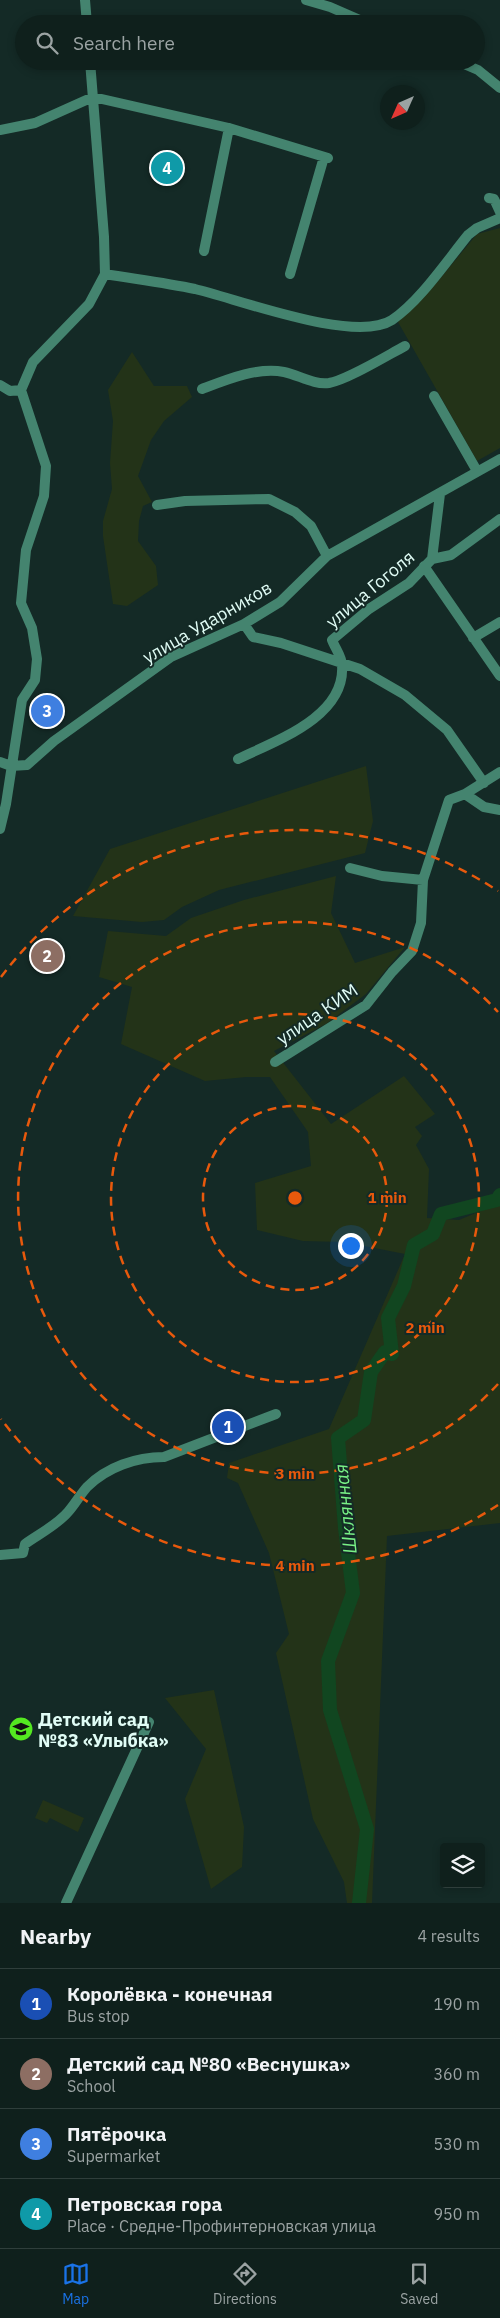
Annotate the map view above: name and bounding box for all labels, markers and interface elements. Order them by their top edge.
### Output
search box [15,15,485,70]
icon: search [33,29,61,57]
text: Search here [73,31,175,55]
north arrow [380,85,425,130]
pin: 4 [151,149,183,187]
street label: улица Гоголя [321,545,419,633]
street label: улица Ударников [138,576,276,668]
pin: 3 [31,692,63,730]
pin: 2 [31,937,63,975]
street label: улица КИМ [272,978,362,1050]
text: 1 min [367,1188,407,1207]
centre of rings [286,1189,304,1207]
your location [338,1233,364,1259]
text: 2 min [405,1318,445,1337]
pin: 1 [212,1408,244,1446]
water label: Шклянная [328,1463,362,1555]
text: 3 min [275,1464,315,1483]
text: 4 min [275,1556,315,1575]
place label: Детский сад №83 «Улыбка» [38,1708,169,1752]
school or university icon: Детский сад №83 «Улыбка» [8,1716,34,1742]
map controls [440,1843,485,1888]
button: layers [440,1843,485,1888]
text: Nearby [20,1922,91,1950]
text: 4 results [417,1926,480,1946]
text: Королёвка - конечная [67,1982,273,2006]
text: 1 [31,1994,41,2014]
text: 190 m [433,1994,480,2014]
text: Bus stop [67,2006,130,2026]
text: Детский сад №80 «Веснушка» [67,2052,350,2076]
text: 2 [31,2064,41,2084]
text: 360 m [433,2064,480,2084]
text: School [67,2076,116,2096]
text: Пятёрочка [67,2122,167,2146]
text: 3 [31,2134,41,2154]
text: 530 m [433,2134,480,2154]
text: Supermarket [67,2146,160,2166]
text: Петровская гора [67,2192,222,2216]
text: 4 [31,2204,41,2224]
text: 950 m [433,2204,480,2224]
text: Place · Средне-Профинтерновская улица [67,2216,376,2236]
tab: Map [62,2260,90,2308]
tab: Directions [213,2260,277,2308]
tab: Saved [400,2260,438,2308]

